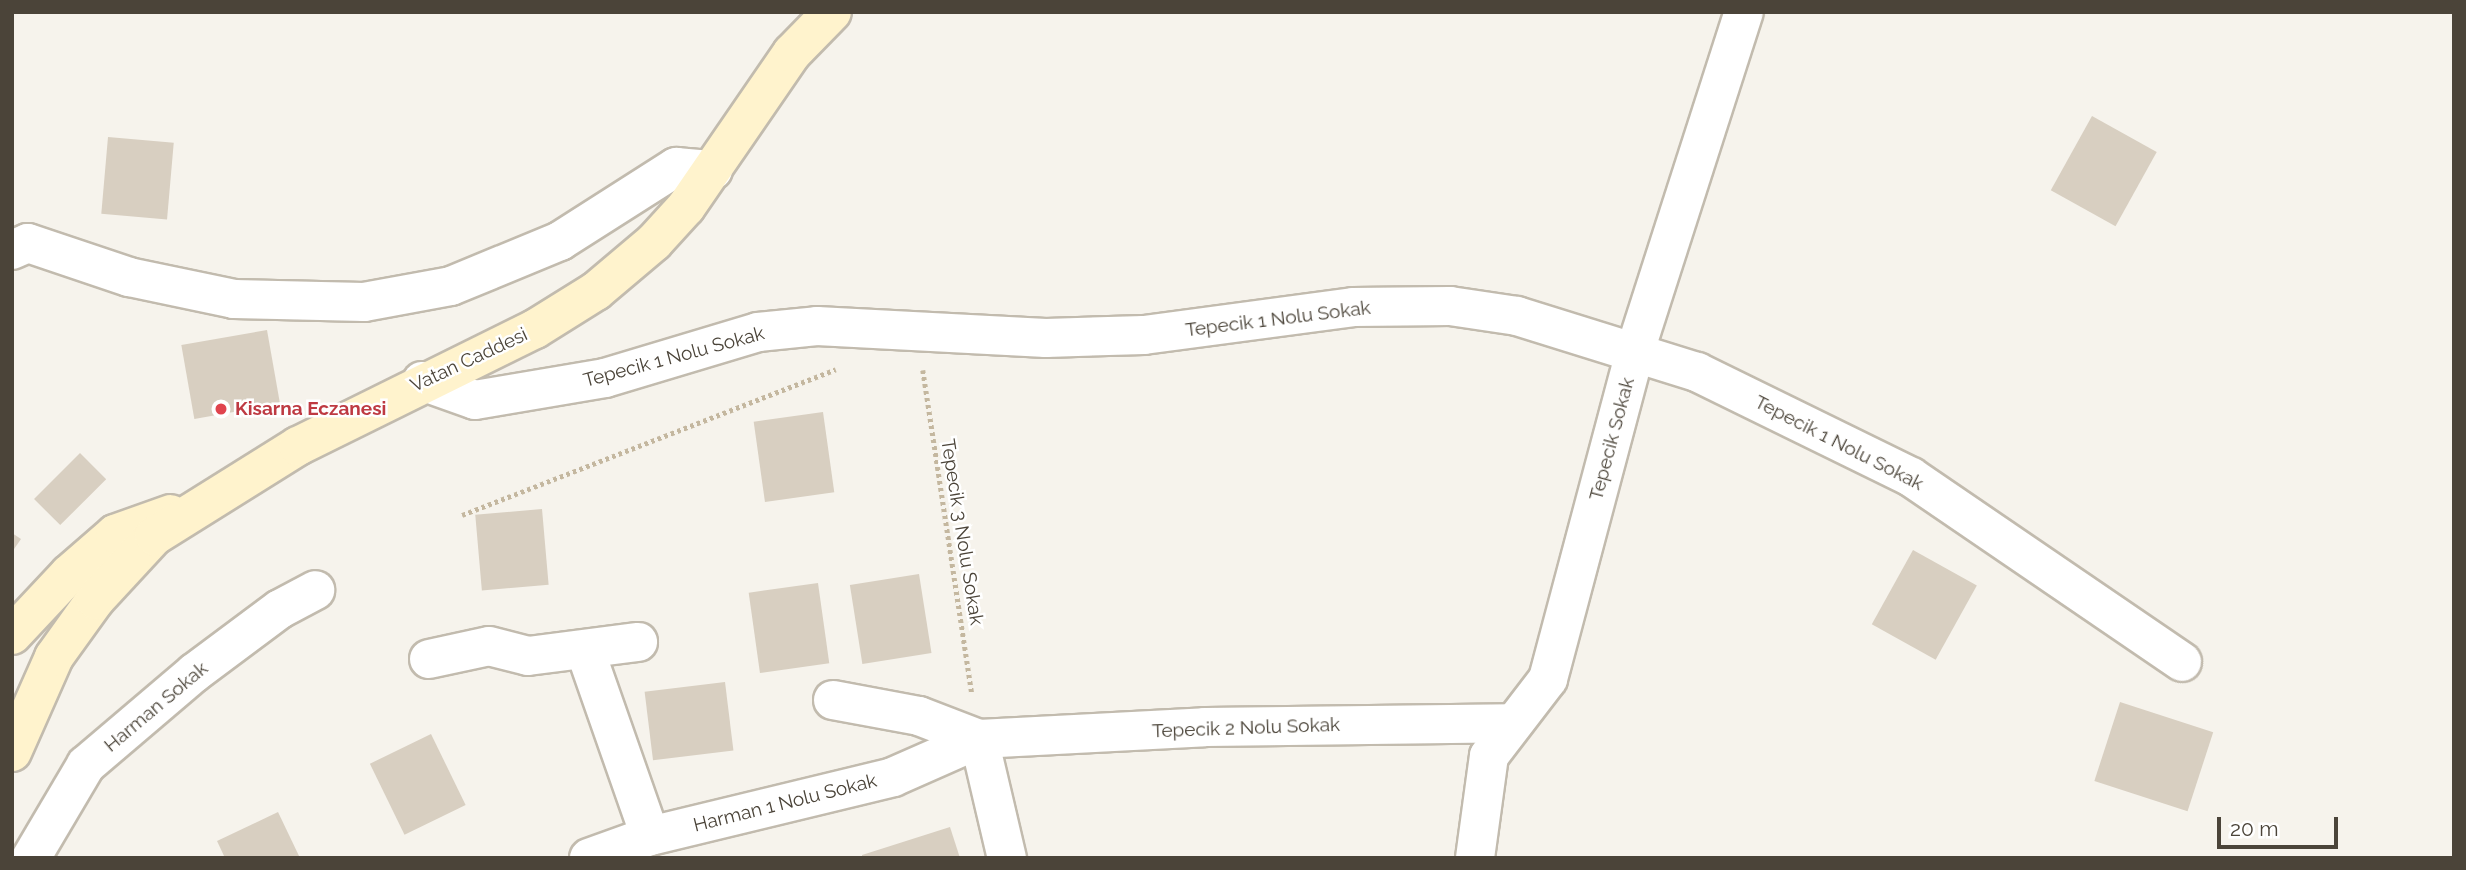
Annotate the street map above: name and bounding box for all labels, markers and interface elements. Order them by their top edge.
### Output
street label: Tepecik 1 Nolu Sokak [1184,296,1372,342]
street label: Tepecik 1 Nolu Sokak [581,322,767,392]
street label: Vatan Caddesi [407,323,531,397]
street label: Tepecik Sokak [1585,375,1639,503]
street label: Tepecik 1 Nolu Sokak [1751,391,1927,495]
place label: Kisarna Eczanesi [235,398,386,420]
marker: Kisarna Eczanesi [213,401,229,417]
street label: Tepecik 3 Nolu Sokak [936,437,988,627]
street label: Harman Sokak [100,657,212,757]
street label: Tepecik 2 Nolu Sokak [1152,713,1340,743]
street label: Harman 1 Nolu Sokak [691,769,879,837]
scale bar [2221,804,2342,848]
text: 20 m [2230,816,2278,841]

